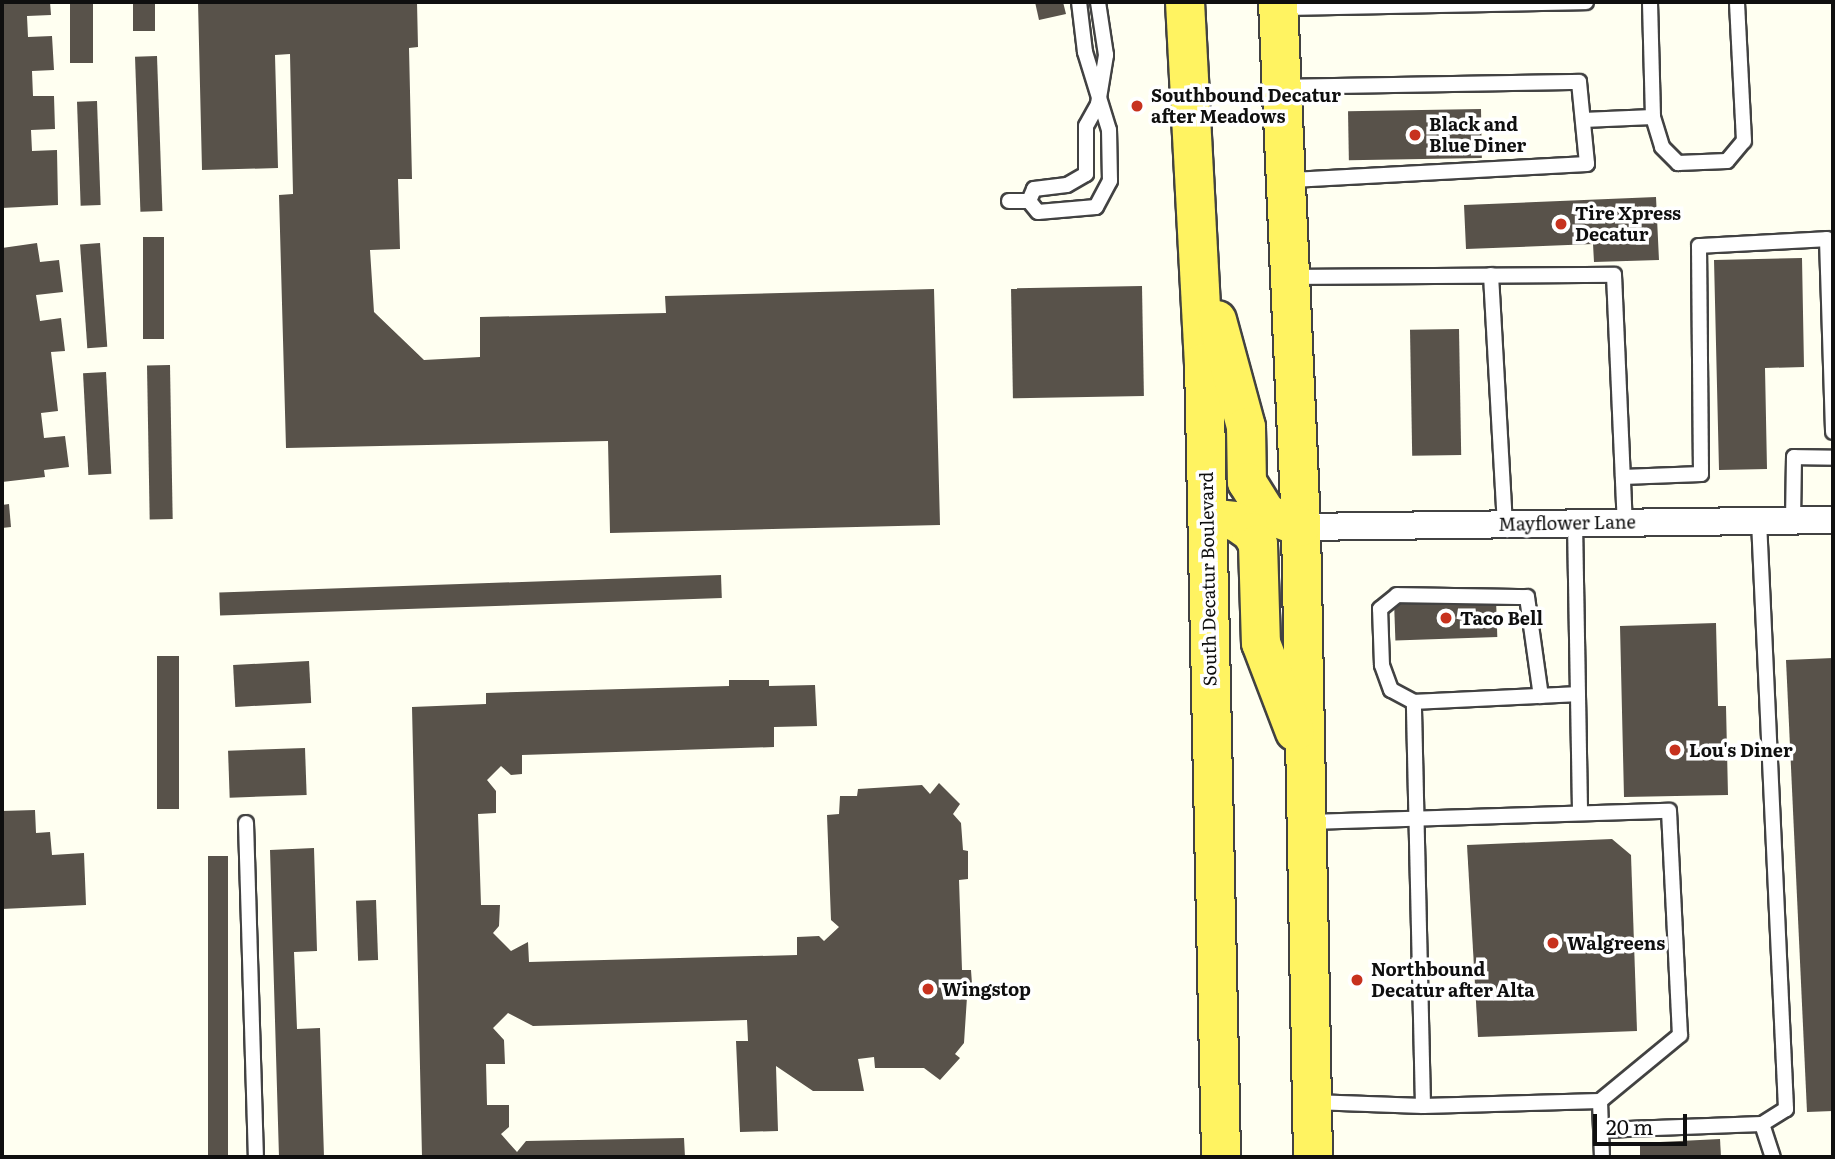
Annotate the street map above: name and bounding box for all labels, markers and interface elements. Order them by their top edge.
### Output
place label: Southbound Decatur after Meadows [1151,85,1341,128]
marker: Southbound Decatur after Meadows [1129,98,1145,114]
place label: Black and Blue Diner [1429,114,1526,156]
marker: Black and Blue Diner [1407,127,1423,143]
place label: Tire Xpress Decatur [1575,203,1681,246]
marker: Tire Xpress Decatur [1553,216,1569,232]
street label: South Decatur Boulevard [1195,471,1221,687]
street label: Mayflower Lane [1498,511,1636,535]
place label: Taco Bell [1460,607,1543,629]
marker: Taco Bell [1438,610,1454,626]
place label: Lou's Diner [1689,739,1793,761]
marker: Lou's Diner [1667,742,1683,758]
place label: Walgreens [1567,932,1665,954]
marker: Walgreens [1545,935,1561,951]
place label: Northbound Decatur after Alta [1371,959,1535,1002]
marker: Northbound Decatur after Alta [1349,972,1365,988]
place label: Wingstop [942,978,1031,1000]
marker: Wingstop [920,981,936,997]
scale bar [1597,1100,1692,1144]
text: 20 m [1606,1110,1653,1141]

